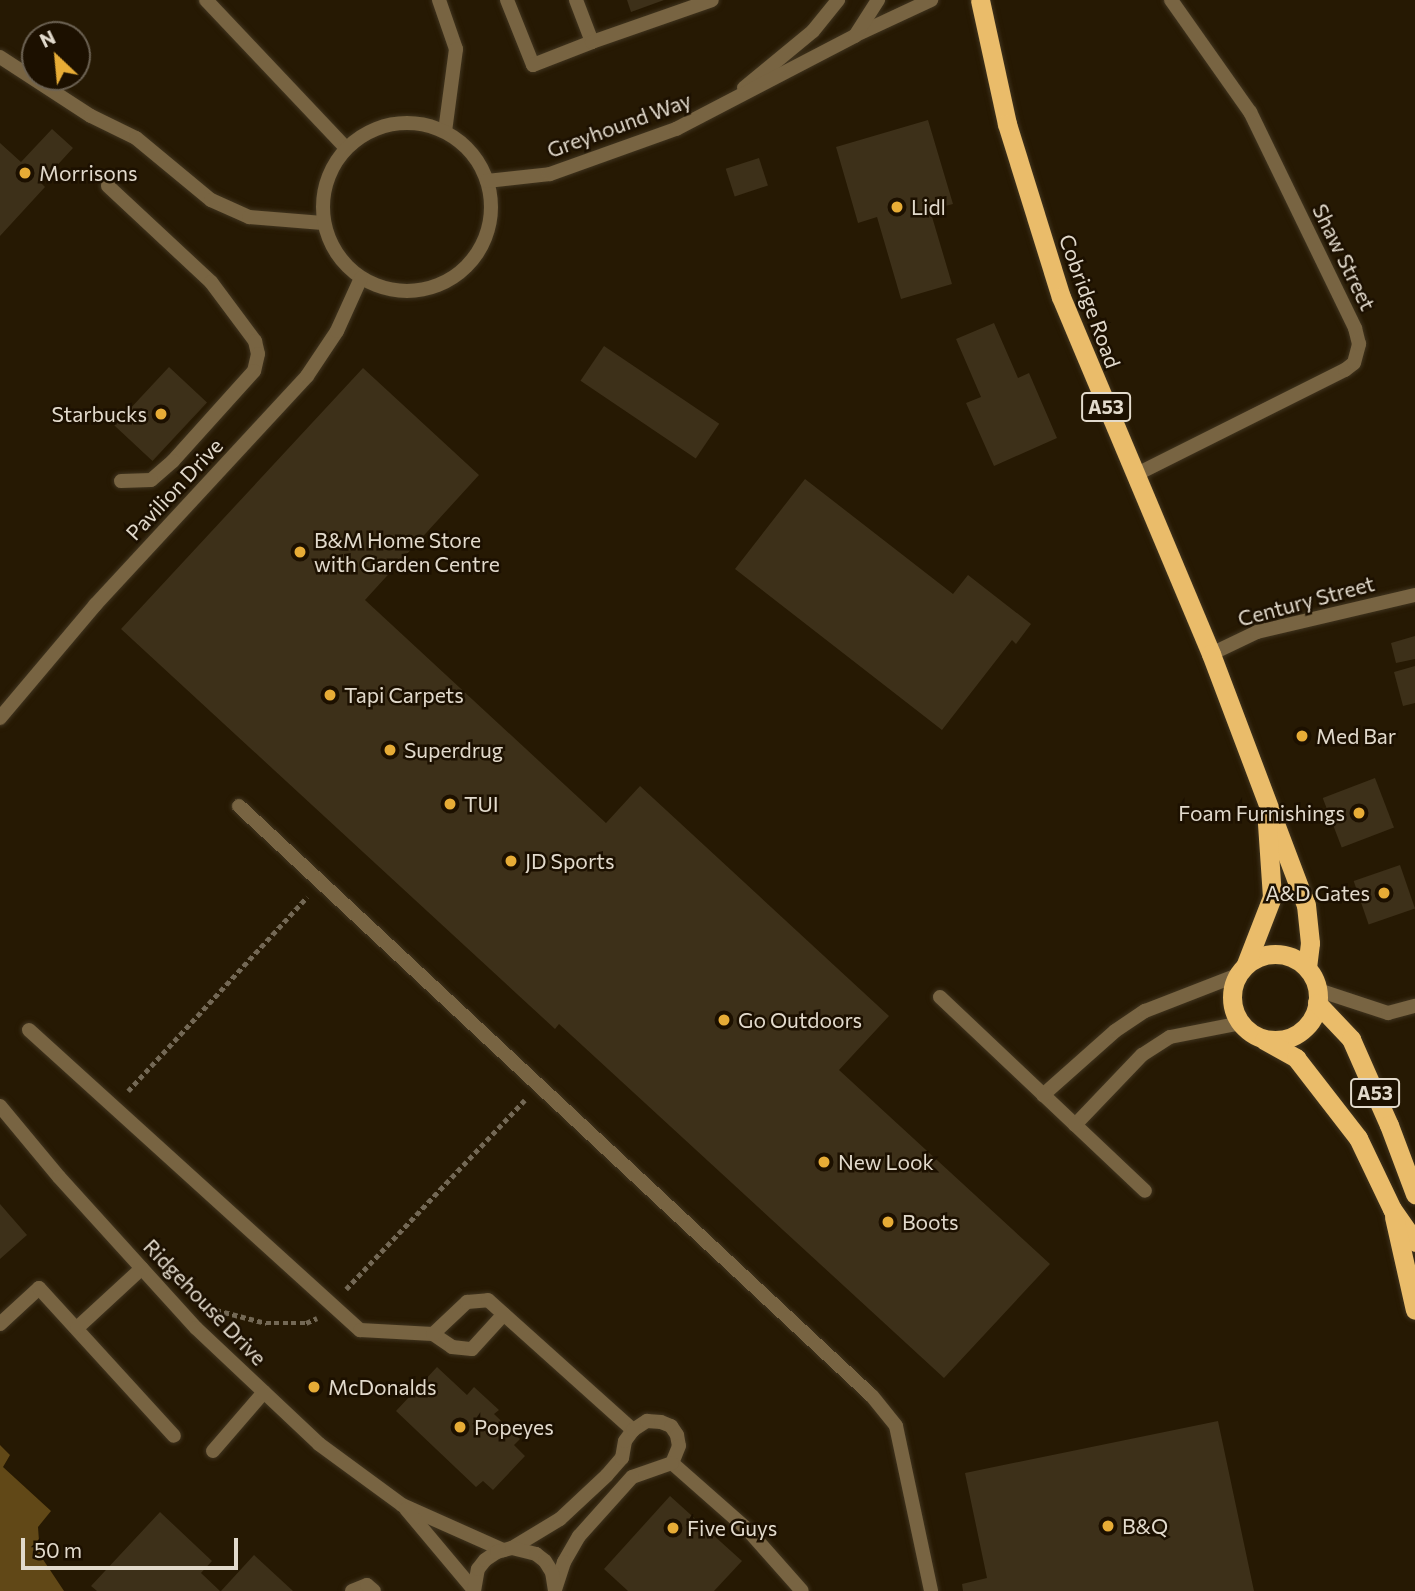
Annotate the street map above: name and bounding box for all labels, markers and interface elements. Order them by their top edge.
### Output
north arrow [21,21,91,91]
text: N [36,25,59,52]
street label: Greyhound Way [544,87,694,163]
place label: Morrisons [39,160,137,186]
marker: Morrisons [17,165,33,181]
place label: Lidl [911,194,946,220]
marker: Lidl [889,199,905,215]
street label: Shaw Street [1307,200,1381,314]
street label: Cobridge Road [1054,231,1126,371]
road number: A53 [1080,392,1132,422]
place label: Starbucks [51,401,147,427]
marker: Starbucks [153,406,169,422]
street label: Pavilion Drive [120,433,228,545]
place label: B&M Home Store with Garden Centre [314,527,500,577]
marker: B&M Home Store with Garden Centre [292,544,308,560]
street label: Century Street [1235,571,1377,631]
place label: Tapi Carpets [344,682,464,708]
marker: Tapi Carpets [322,687,338,703]
place label: Med Bar [1316,723,1396,749]
marker: Med Bar [1294,728,1310,744]
place label: Superdrug [404,737,503,763]
marker: Superdrug [382,742,398,758]
place label: TUI [464,791,499,817]
marker: TUI [442,796,458,812]
place label: Foam Furnishings [1178,800,1345,826]
marker: Foam Furnishings [1351,805,1367,821]
place label: JD Sports [525,848,614,874]
marker: JD Sports [503,853,519,869]
place label: A&D Gates [1265,880,1370,906]
marker: A&D Gates [1376,885,1392,901]
place label: Go Outdoors [738,1007,862,1033]
marker: Go Outdoors [716,1012,732,1028]
road number: A53 [1349,1078,1401,1108]
place label: New Look [838,1149,934,1175]
marker: New Look [816,1154,832,1170]
place label: Boots [902,1209,959,1235]
marker: Boots [880,1214,896,1230]
street label: Ridgehouse Drive [138,1234,272,1370]
place label: McDonalds [328,1374,436,1400]
marker: McDonalds [306,1379,322,1395]
place label: Popeyes [474,1414,554,1440]
marker: Popeyes [452,1419,468,1435]
place label: B&Q [1122,1513,1168,1539]
place label: Five Guys [687,1515,777,1541]
marker: B&Q [1100,1518,1116,1534]
marker: Five Guys [665,1520,681,1536]
scale bar [24,1524,242,1568]
text: 50 m [34,1537,82,1562]

